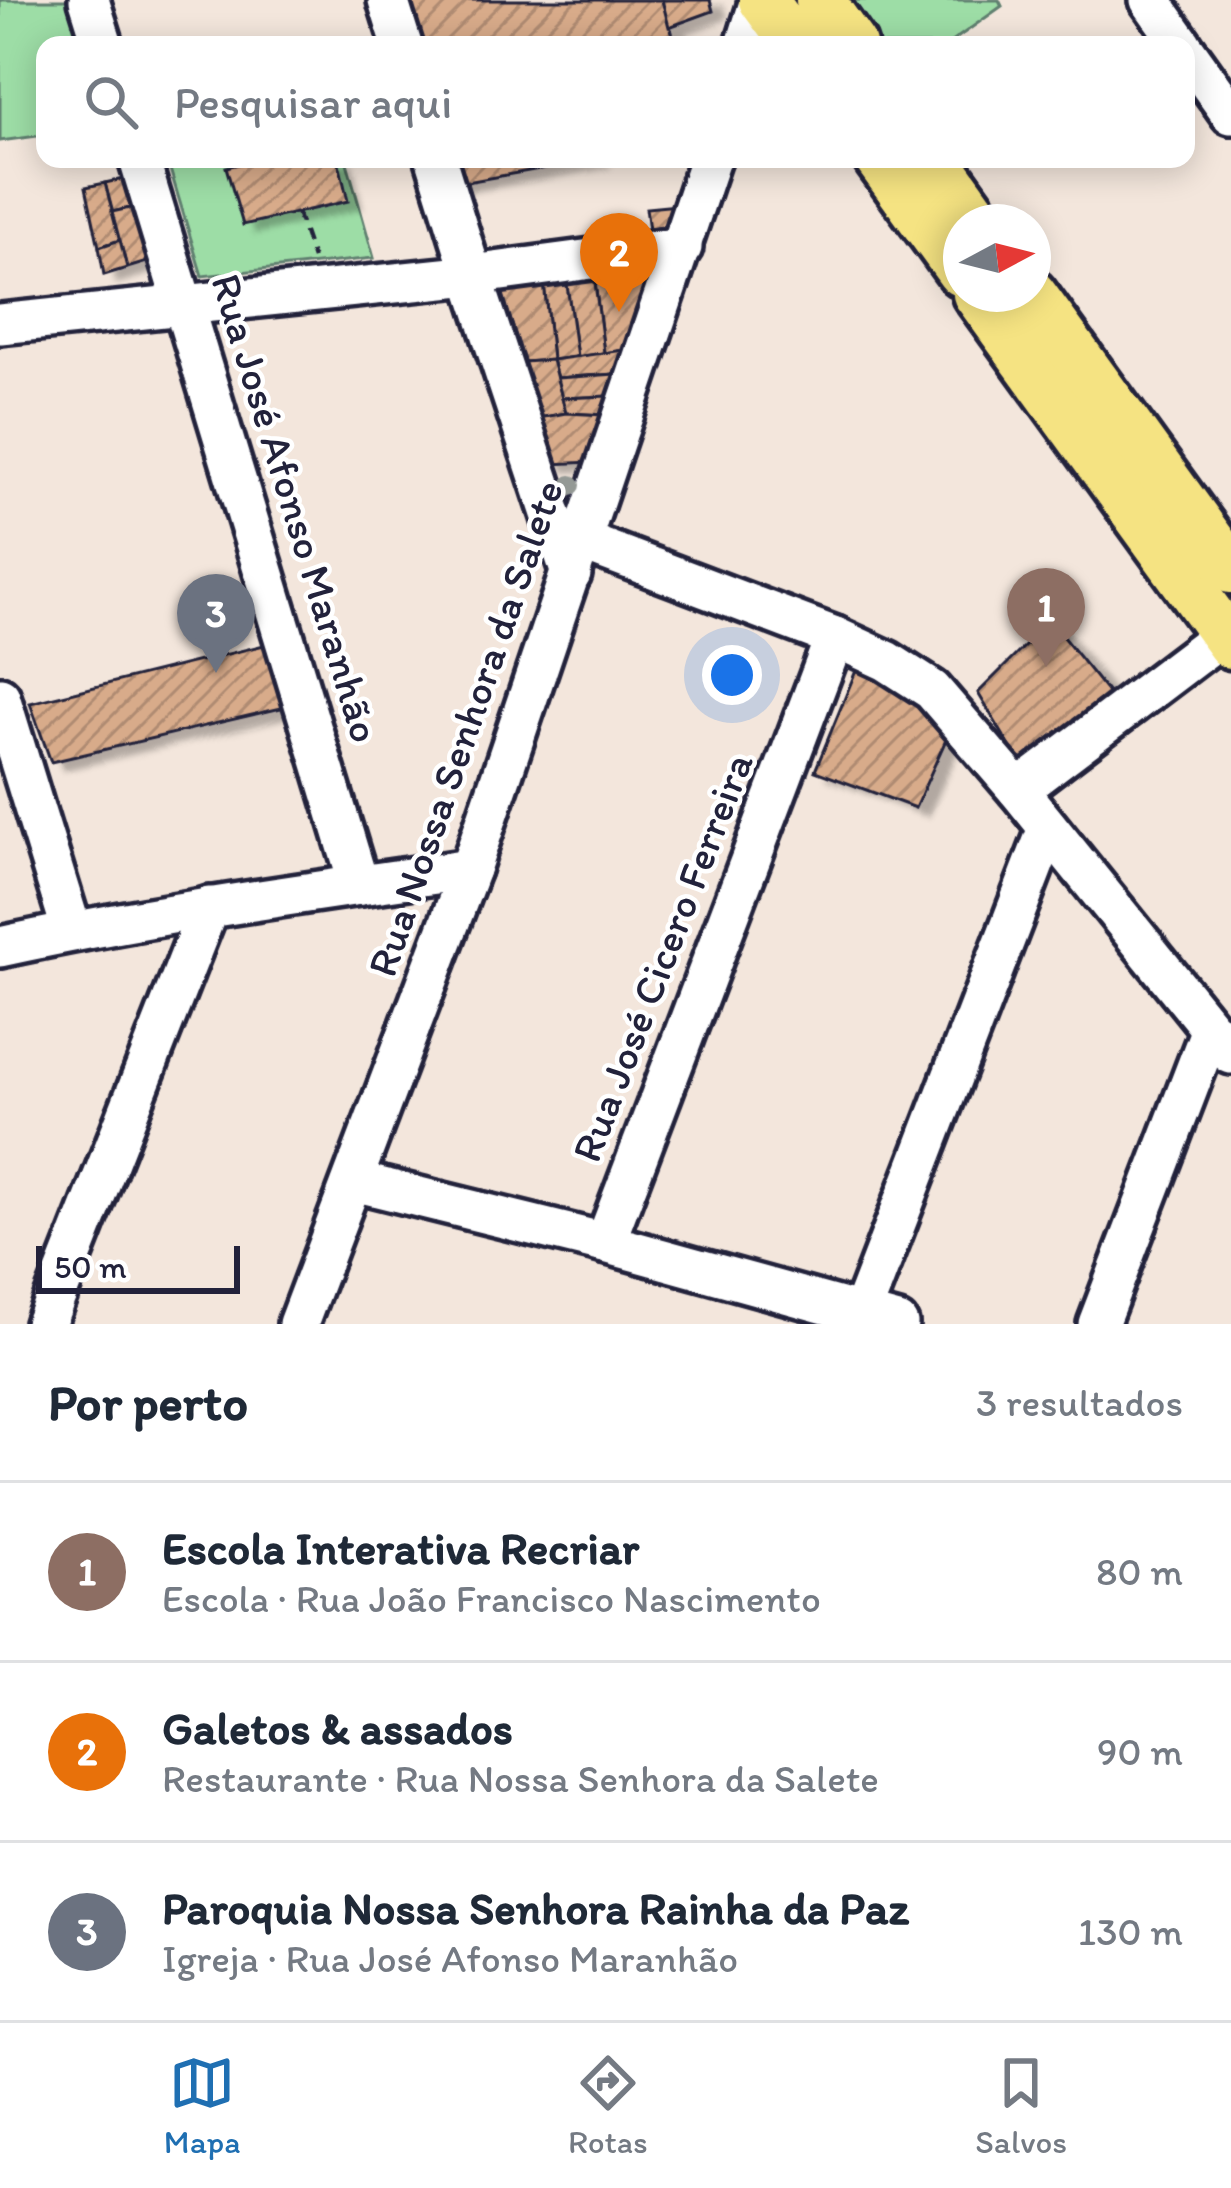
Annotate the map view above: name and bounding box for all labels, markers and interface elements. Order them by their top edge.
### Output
search box [36,36,1195,168]
icon: search [78,69,144,135]
text: Pesquisar aqui [174,75,452,129]
north arrow [943,204,1051,312]
pin: 2 [580,213,658,312]
street label: Rua José Afonso Maranhão [200,268,392,748]
street label: Rua Nossa Senhora da Salete [356,473,574,983]
pin: 1 [1007,568,1085,667]
pin: 3 [177,574,255,673]
your location [702,645,762,705]
street label: Rua José Cicero Ferreira [560,745,764,1169]
scale bar [36,1240,240,1293]
text: 50 m [54,1247,127,1286]
text: Por perto [48,1372,248,1433]
text: 3 resultados [976,1379,1183,1426]
text: Escola Interativa Recriar [162,1521,639,1575]
text: 1 [78,1548,96,1595]
text: 80 m [1096,1548,1183,1595]
text: Escola · Rua João Francisco Nascimento [162,1575,821,1622]
text: Galetos & assados [162,1701,513,1755]
text: 2 [77,1728,97,1775]
text: 90 m [1097,1728,1183,1775]
text: Restaurante · Rua Nossa Senhora da Salete [162,1755,879,1802]
text: Paroquia Nossa Senhora Rainha da Paz [162,1881,909,1935]
text: 3 [76,1908,98,1955]
text: 130 m [1078,1908,1183,1955]
text: Igreja · Rua José Afonso Maranhão [162,1935,738,1982]
tab: Mapa [164,2050,241,2161]
tab: Rotas [568,2050,648,2161]
tab: Salvos [975,2050,1067,2161]

